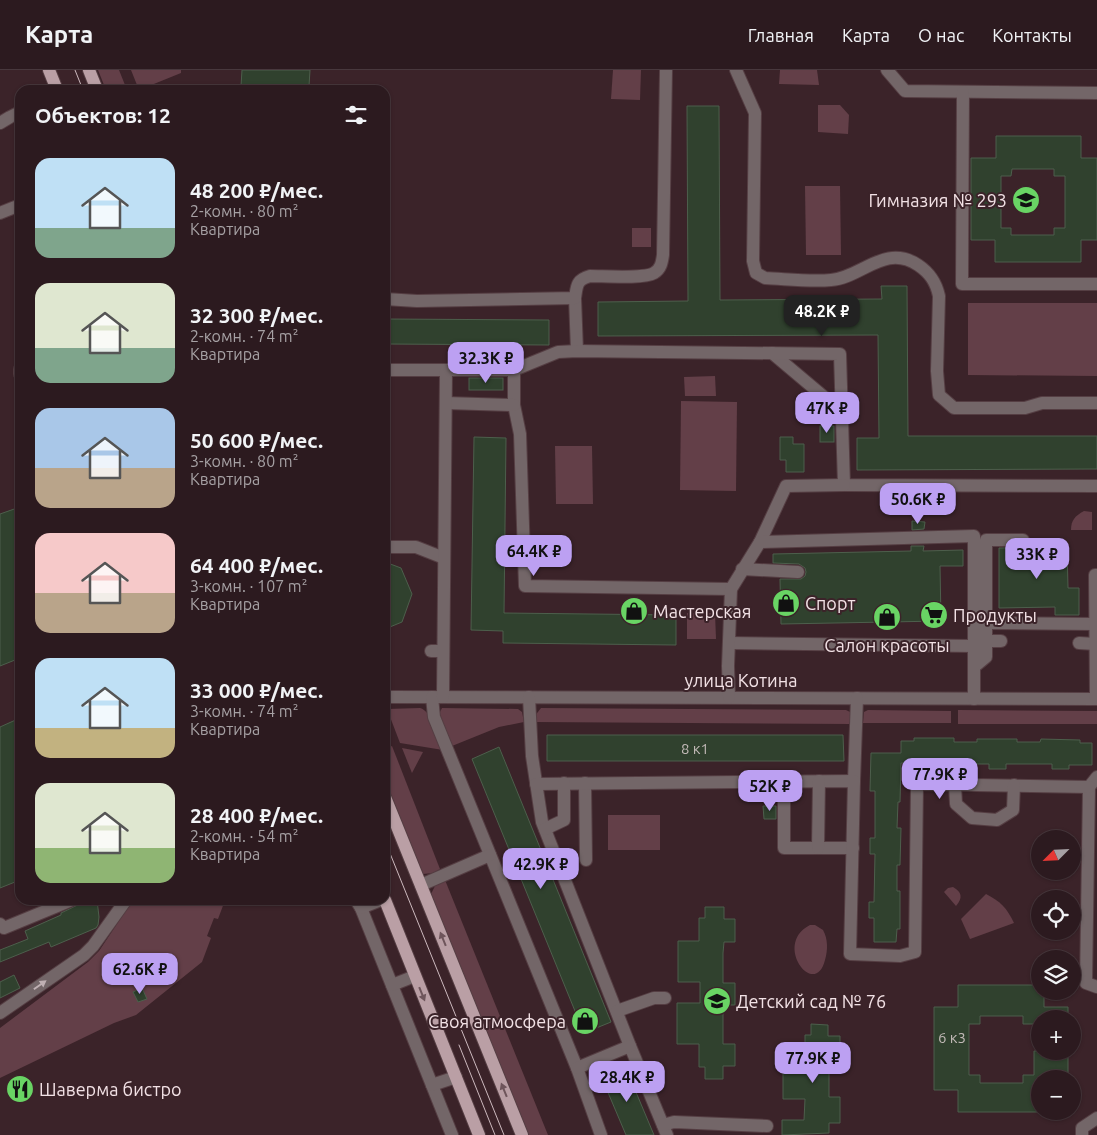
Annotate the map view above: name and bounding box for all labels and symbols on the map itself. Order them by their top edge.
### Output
school or university icon: Гимназия № 293 [1011,185,1041,215]
place label: Гимназия № 293 [869,190,1007,210]
pin: 48.2K ₽ [776,294,868,337]
pin: 32.3K ₽ [440,342,532,384]
pin: 47K ₽ [792,392,862,434]
pin: 50.6K ₽ [872,482,964,525]
pin: 64.4K ₽ [488,534,580,577]
pin: 33K ₽ [1002,538,1072,580]
shop icon: Спорт [771,588,801,618]
place label: Спорт [805,593,855,613]
shop icon: Мастерская [619,596,649,626]
supermarket icon: Продукты [919,600,949,630]
place label: Мастерская [653,601,752,621]
shop icon: Салон красоты [872,602,902,632]
place label: Продукты [953,605,1037,625]
place label: Салон красоты [824,635,950,655]
street label: улица Котина [684,670,798,690]
house number: 8 к1 [681,740,709,757]
pin: 77.9K ₽ [894,758,986,800]
pin: 52K ₽ [735,770,805,812]
north arrow [1031,830,1081,880]
pin: 42.9K ₽ [495,848,587,890]
one-way arrow [439,931,447,946]
pin: 62.6K ₽ [94,952,186,995]
one-way arrow [33,980,47,990]
school or university icon: Детский сад № 76 [702,986,732,1016]
one-way arrow [419,987,427,1001]
place label: Детский сад № 76 [736,991,886,1011]
shop icon: Своя атмосфера [570,1006,600,1036]
place label: Своя атмосфера [428,1011,566,1031]
house number: 6 к3 [938,1029,966,1046]
pin: 77.9K ₽ [767,1042,859,1084]
pin: 28.4K ₽ [581,1060,673,1103]
restaurant icon: Шаверма бистро [5,1074,35,1104]
place label: Шаверма бистро [39,1079,181,1099]
one-way arrow [500,1082,508,1097]

